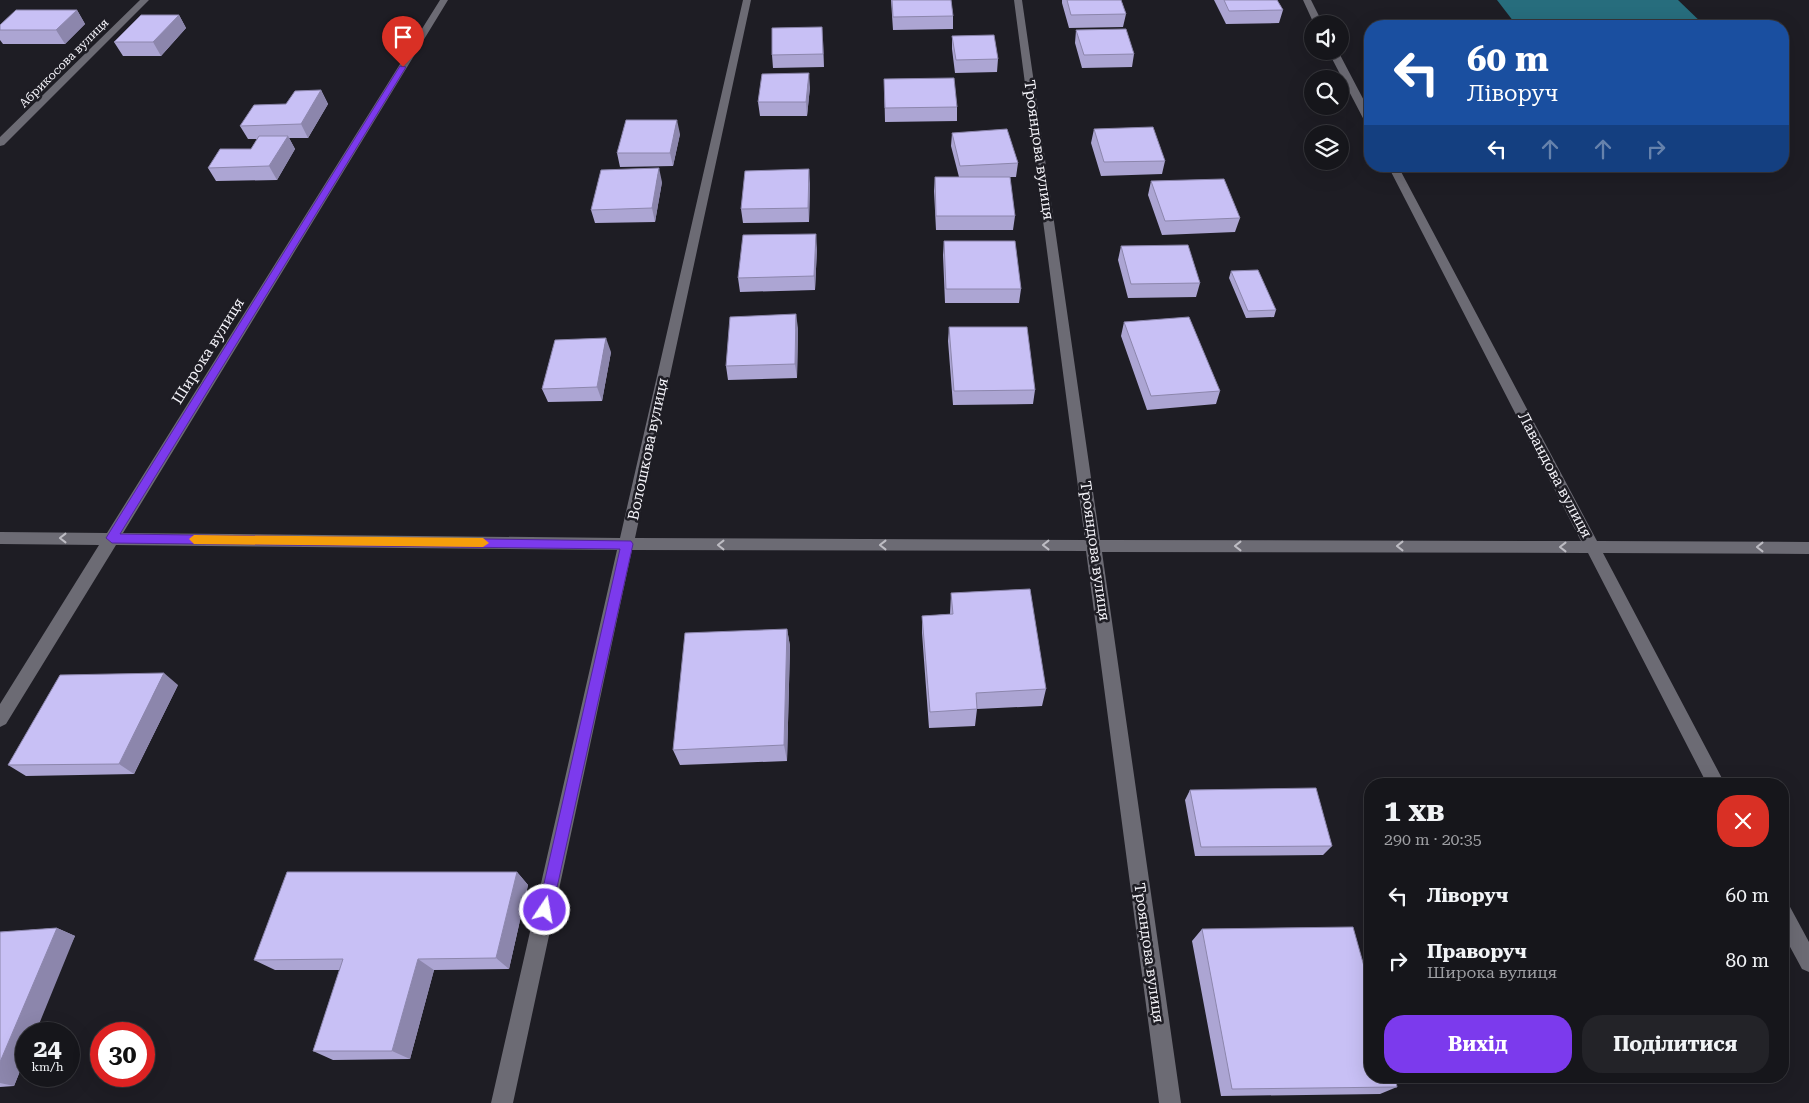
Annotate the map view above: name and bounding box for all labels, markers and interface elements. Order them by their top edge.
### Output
street label: Абрикосова вулиця [17,15,112,110]
map controls [1304,15,1349,170]
button: sound [1304,15,1349,60]
pin [382,16,424,67]
icon: arrive [389,23,417,51]
text: 60 m [1467,39,1549,80]
icon: left [1384,40,1449,105]
button: search [1304,70,1349,115]
street label: Трояндова вулиця [1020,79,1058,221]
text: Ліворуч [1467,81,1558,106]
button: layers [1304,125,1349,170]
icon: left [1483,135,1511,163]
icon: ahead [1536,135,1564,163]
icon: ahead [1589,135,1617,163]
icon: right [1642,135,1670,163]
street label: Широка вулиця [168,295,248,407]
street label: Волошкова вулиця [624,376,672,522]
street label: Лавандова вулиця [1514,409,1596,541]
street label: Трояндова вулиця [1076,480,1114,622]
one-way arrow [59,533,66,543]
one-way arrow [716,539,724,550]
one-way arrow [879,540,886,550]
one-way arrow [1041,540,1049,550]
one-way arrow [1234,541,1242,551]
one-way arrow [1396,541,1404,551]
one-way arrow [1559,542,1566,552]
one-way arrow [1756,542,1764,553]
text: 1 хв [1384,793,1445,828]
button: close [1717,795,1769,847]
text: 290 m · 20:35 [1384,830,1482,849]
street label: Трояндова вулиця [1130,882,1168,1024]
icon: left [1384,882,1412,910]
position arrow [518,883,570,935]
text: Ліворуч [1427,884,1508,907]
text: 60 m [1726,884,1769,907]
text: Праворуч [1427,940,1527,963]
icon: right [1384,947,1412,975]
text: 80 m [1726,949,1769,972]
text: Широка вулиця [1427,963,1557,982]
button: Вихід [1384,1015,1572,1073]
button: Поділитися [1582,1015,1769,1073]
speed limit sign: 30 [90,1022,155,1087]
text: 24 [33,1034,62,1063]
text: km/h [31,1060,64,1074]

